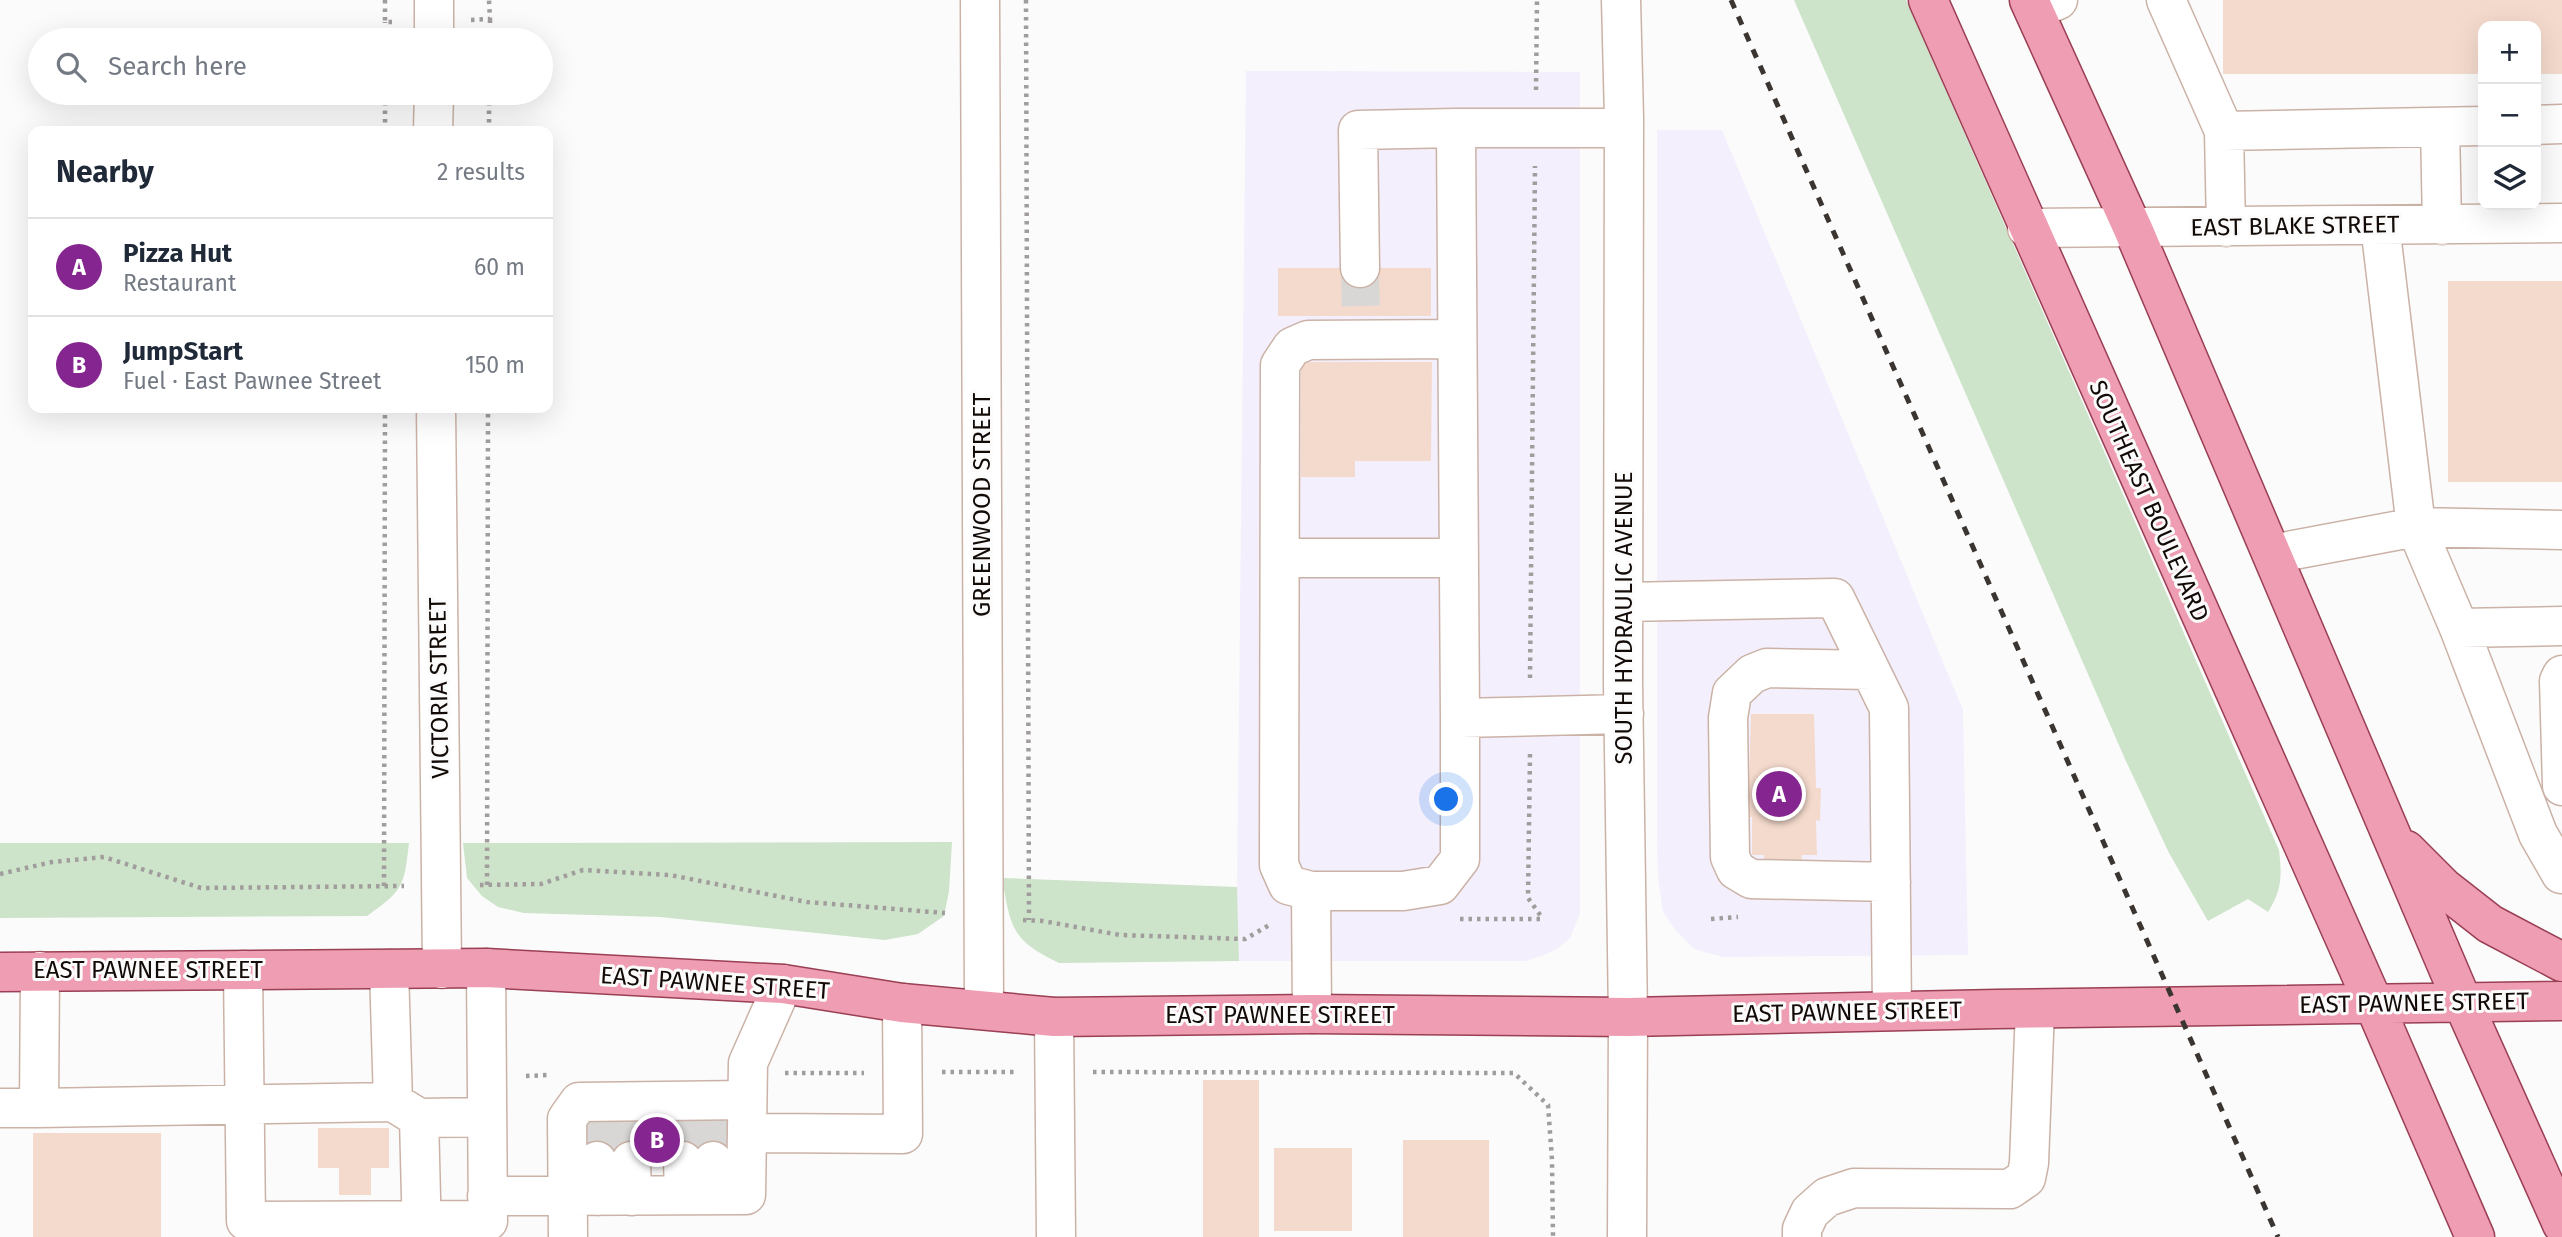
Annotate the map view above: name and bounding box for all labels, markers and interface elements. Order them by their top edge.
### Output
map controls [2478,21,2541,210]
button: + [2478,21,2541,84]
search box [28,28,553,105]
icon: search [52,48,90,86]
text: Search here [108,51,247,82]
button: − [2478,84,2541,147]
button: layers [2478,147,2541,210]
text: Nearby [56,154,154,190]
text: 2 results [437,158,525,186]
street label: EAST BLAKE STREET [2190,210,2400,242]
text: Pizza Hut [123,238,232,269]
text: A [72,253,86,281]
text: 60 m [474,253,525,281]
text: Restaurant [123,269,236,297]
text: JumpStart [123,336,243,367]
text: B [72,351,86,379]
text: 150 m [465,351,525,379]
text: Fuel · East Pawnee Street [123,367,381,395]
street label: SOUTHEAST BOULEVARD [2083,376,2215,626]
street label: GREENWOOD STREET [968,392,996,617]
street label: SOUTH HYDRAULIC AVENUE [1610,471,1638,765]
street label: VICTORIA STREET [423,597,455,779]
pin: A [1756,768,1802,820]
your location [1429,782,1463,816]
street label: EAST PAWNEE STREET [33,956,264,984]
street label: EAST PAWNEE STREET [599,961,831,1005]
street label: EAST PAWNEE STREET [2299,987,2530,1019]
street label: EAST PAWNEE STREET [1732,996,1963,1028]
street label: EAST PAWNEE STREET [1165,1001,1396,1029]
pin: B [634,1114,680,1166]

